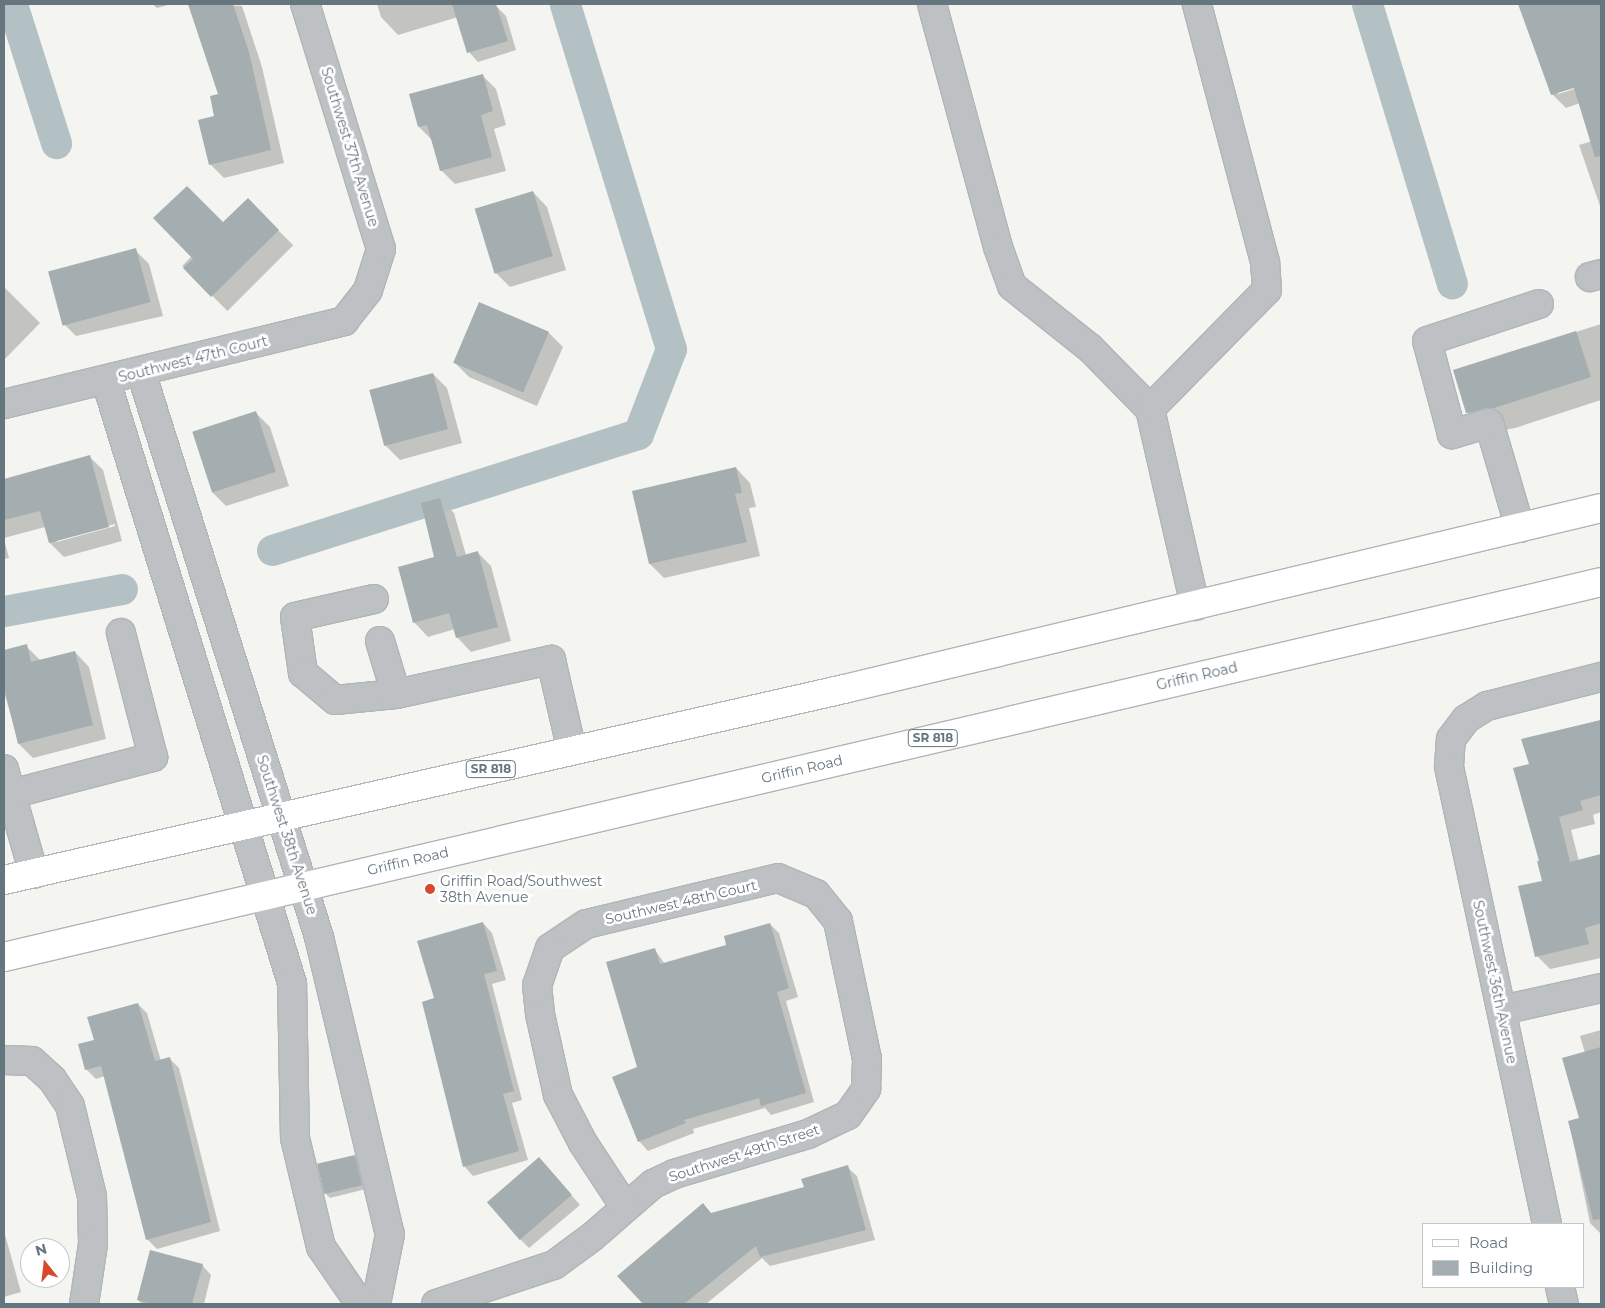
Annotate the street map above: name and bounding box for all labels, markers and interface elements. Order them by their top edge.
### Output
street label: Southwest 37th Avenue [318,65,382,229]
street label: Southwest 47th Court [117,332,269,386]
street label: Griffin Road [1155,658,1239,694]
road number: SR 818 [907,728,959,748]
street label: Griffin Road [760,751,844,787]
street label: Southwest 38th Avenue [253,753,321,917]
road number: SR 818 [465,760,517,779]
street label: Griffin Road [366,843,450,879]
place label: Griffin Road/Southwest 38th Avenue [440,873,602,906]
street label: Southwest 48th Court [604,876,758,928]
marker: Griffin Road/Southwest 38th Avenue [424,883,436,895]
street label: Southwest 36th Avenue [1469,899,1521,1065]
street label: Southwest 49th Street [667,1121,821,1185]
legend [1422,1223,1585,1288]
text: Road [1469,1233,1508,1252]
north arrow [20,1238,70,1288]
text: N [33,1239,49,1260]
text: Building [1469,1258,1533,1277]

